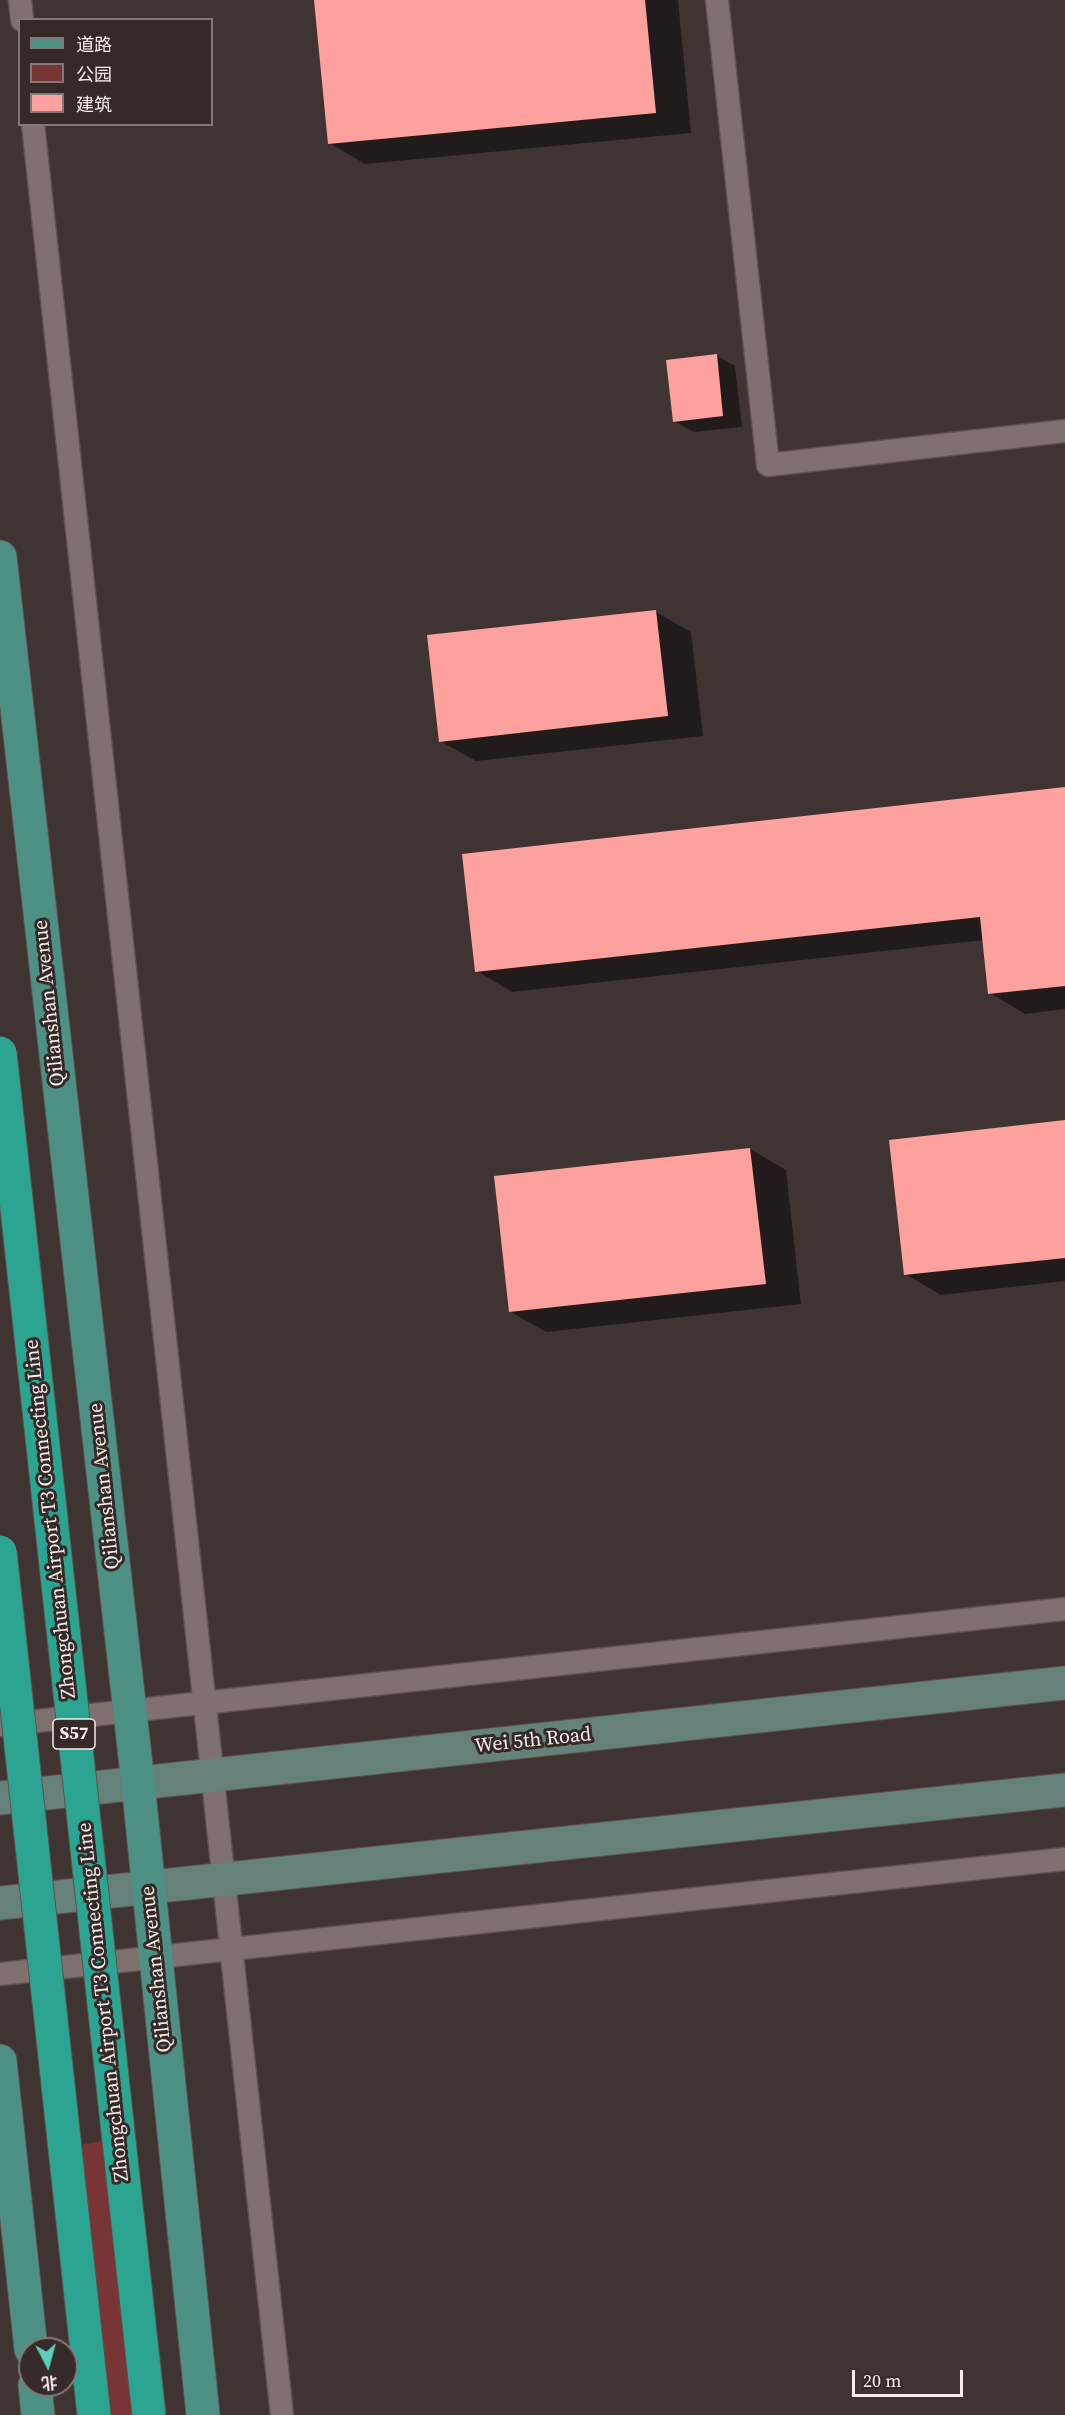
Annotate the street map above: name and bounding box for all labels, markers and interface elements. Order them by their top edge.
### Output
legend [18,18,213,126]
text: 道路 [76,32,112,57]
text: 公园 [76,62,112,87]
text: 建筑 [76,92,112,117]
street label: Qilianshan Avenue [29,919,71,1087]
street label: Zhongchuan Airport T3 Connecting Line [20,1338,82,1700]
street label: Qilianshan Avenue [84,1402,126,1570]
road number: S57 [53,1719,95,1749]
street label: Wei 5th Road [473,1723,593,1759]
street label: Zhongchuan Airport T3 Connecting Line [73,1821,135,2183]
street label: Qilianshan Avenue [136,1885,178,2053]
north arrow [18,2337,78,2397]
scale bar [855,2358,966,2396]
text: 20 m [863,2368,901,2393]
text: 北 [41,2371,59,2395]

